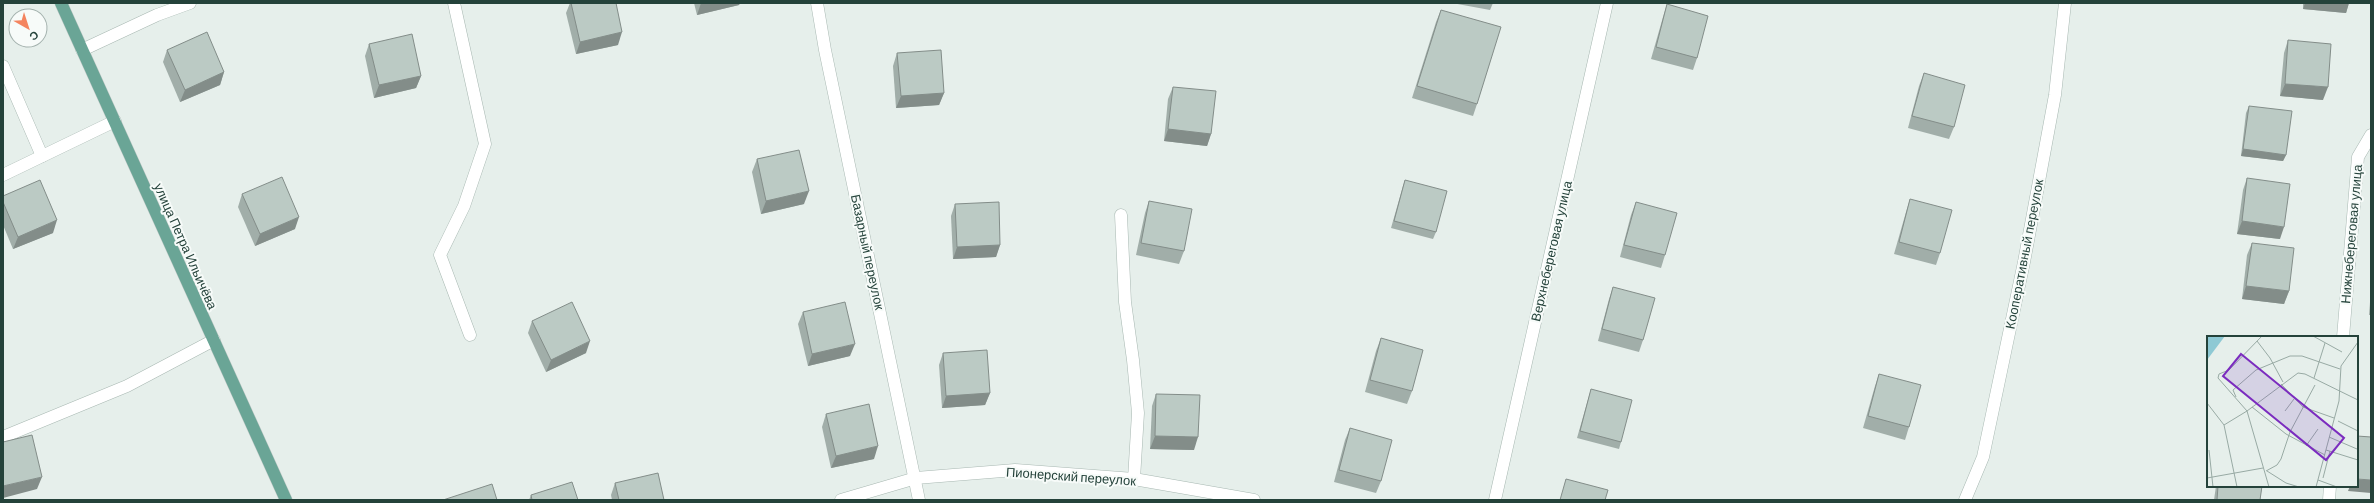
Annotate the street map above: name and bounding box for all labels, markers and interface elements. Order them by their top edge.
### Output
north arrow [8,8,48,48]
text: С [27,29,42,44]
street label: Нижнебереговая улица [2337,163,2365,304]
street label: Кооперативный переулок [2002,177,2046,330]
street label: Верхнебереговая улица [1527,178,1575,323]
street label: улица Петра Ильичёва [151,180,221,312]
street label: Базарный переулок [848,193,888,312]
inset map [2207,336,2358,487]
street label: Пионерский переулок [1005,463,1137,489]

